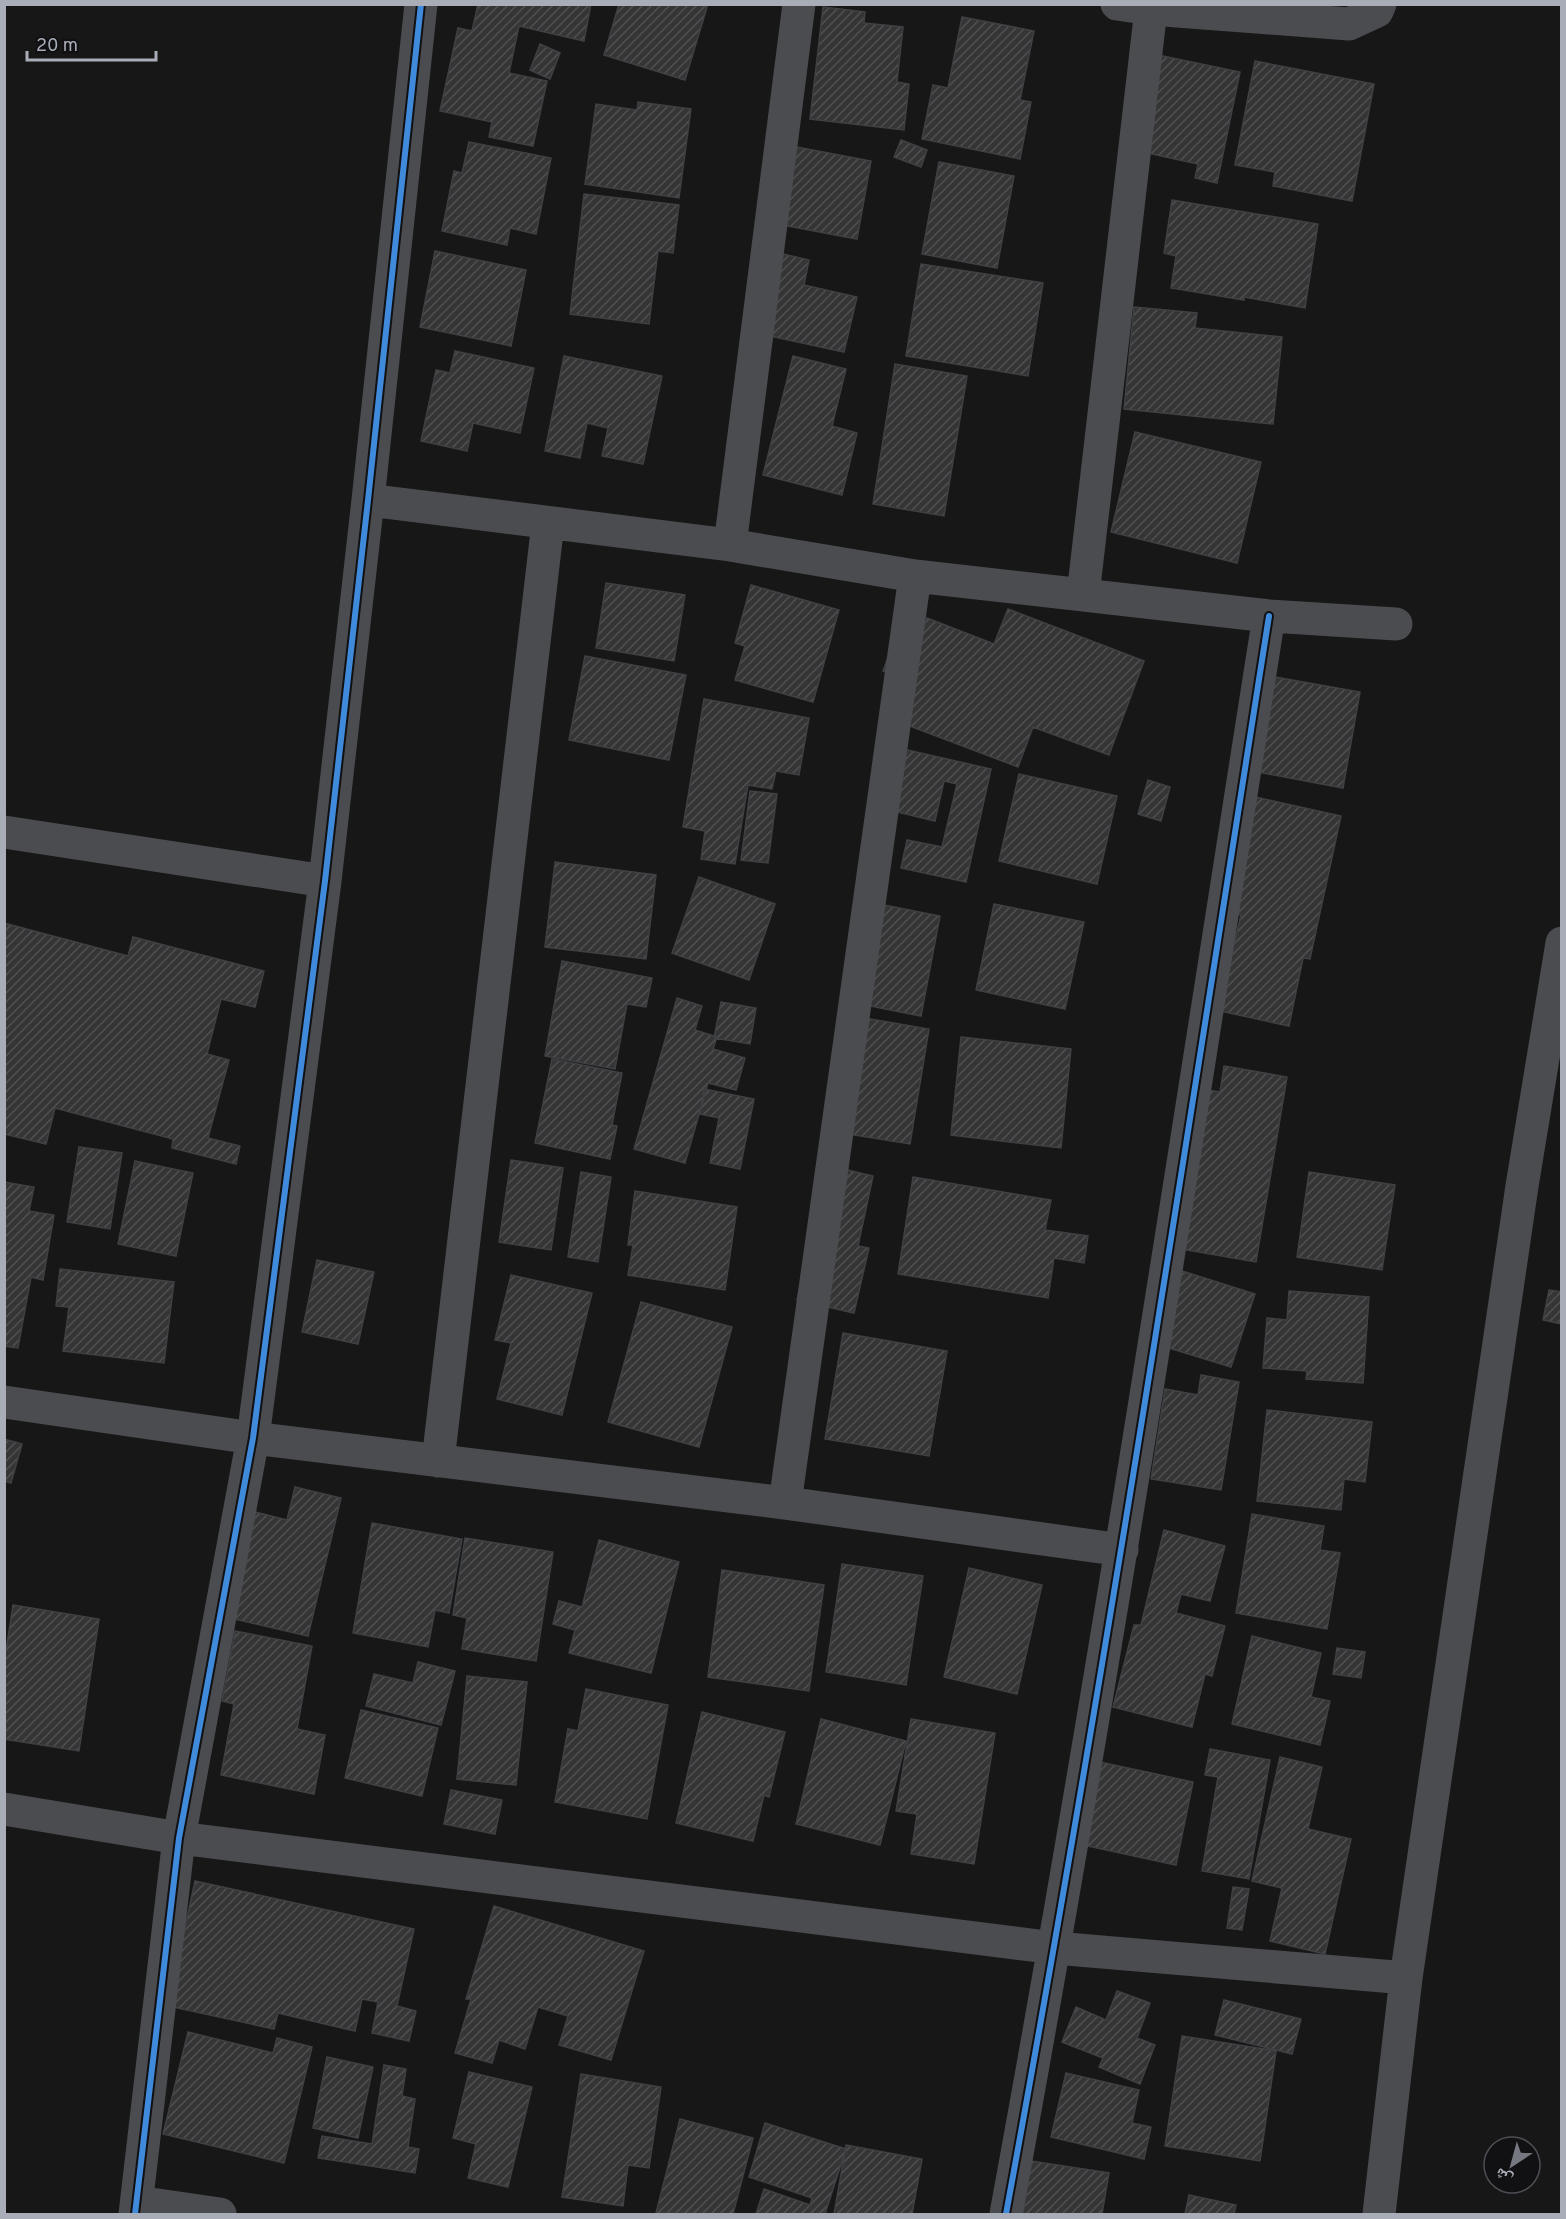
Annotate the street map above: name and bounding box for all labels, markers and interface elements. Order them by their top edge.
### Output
scale bar [27,24,156,62]
text: 20 m [36,35,78,58]
north arrow [1482,2135,1542,2195]
text: ش [1492,2162,1517,2189]

